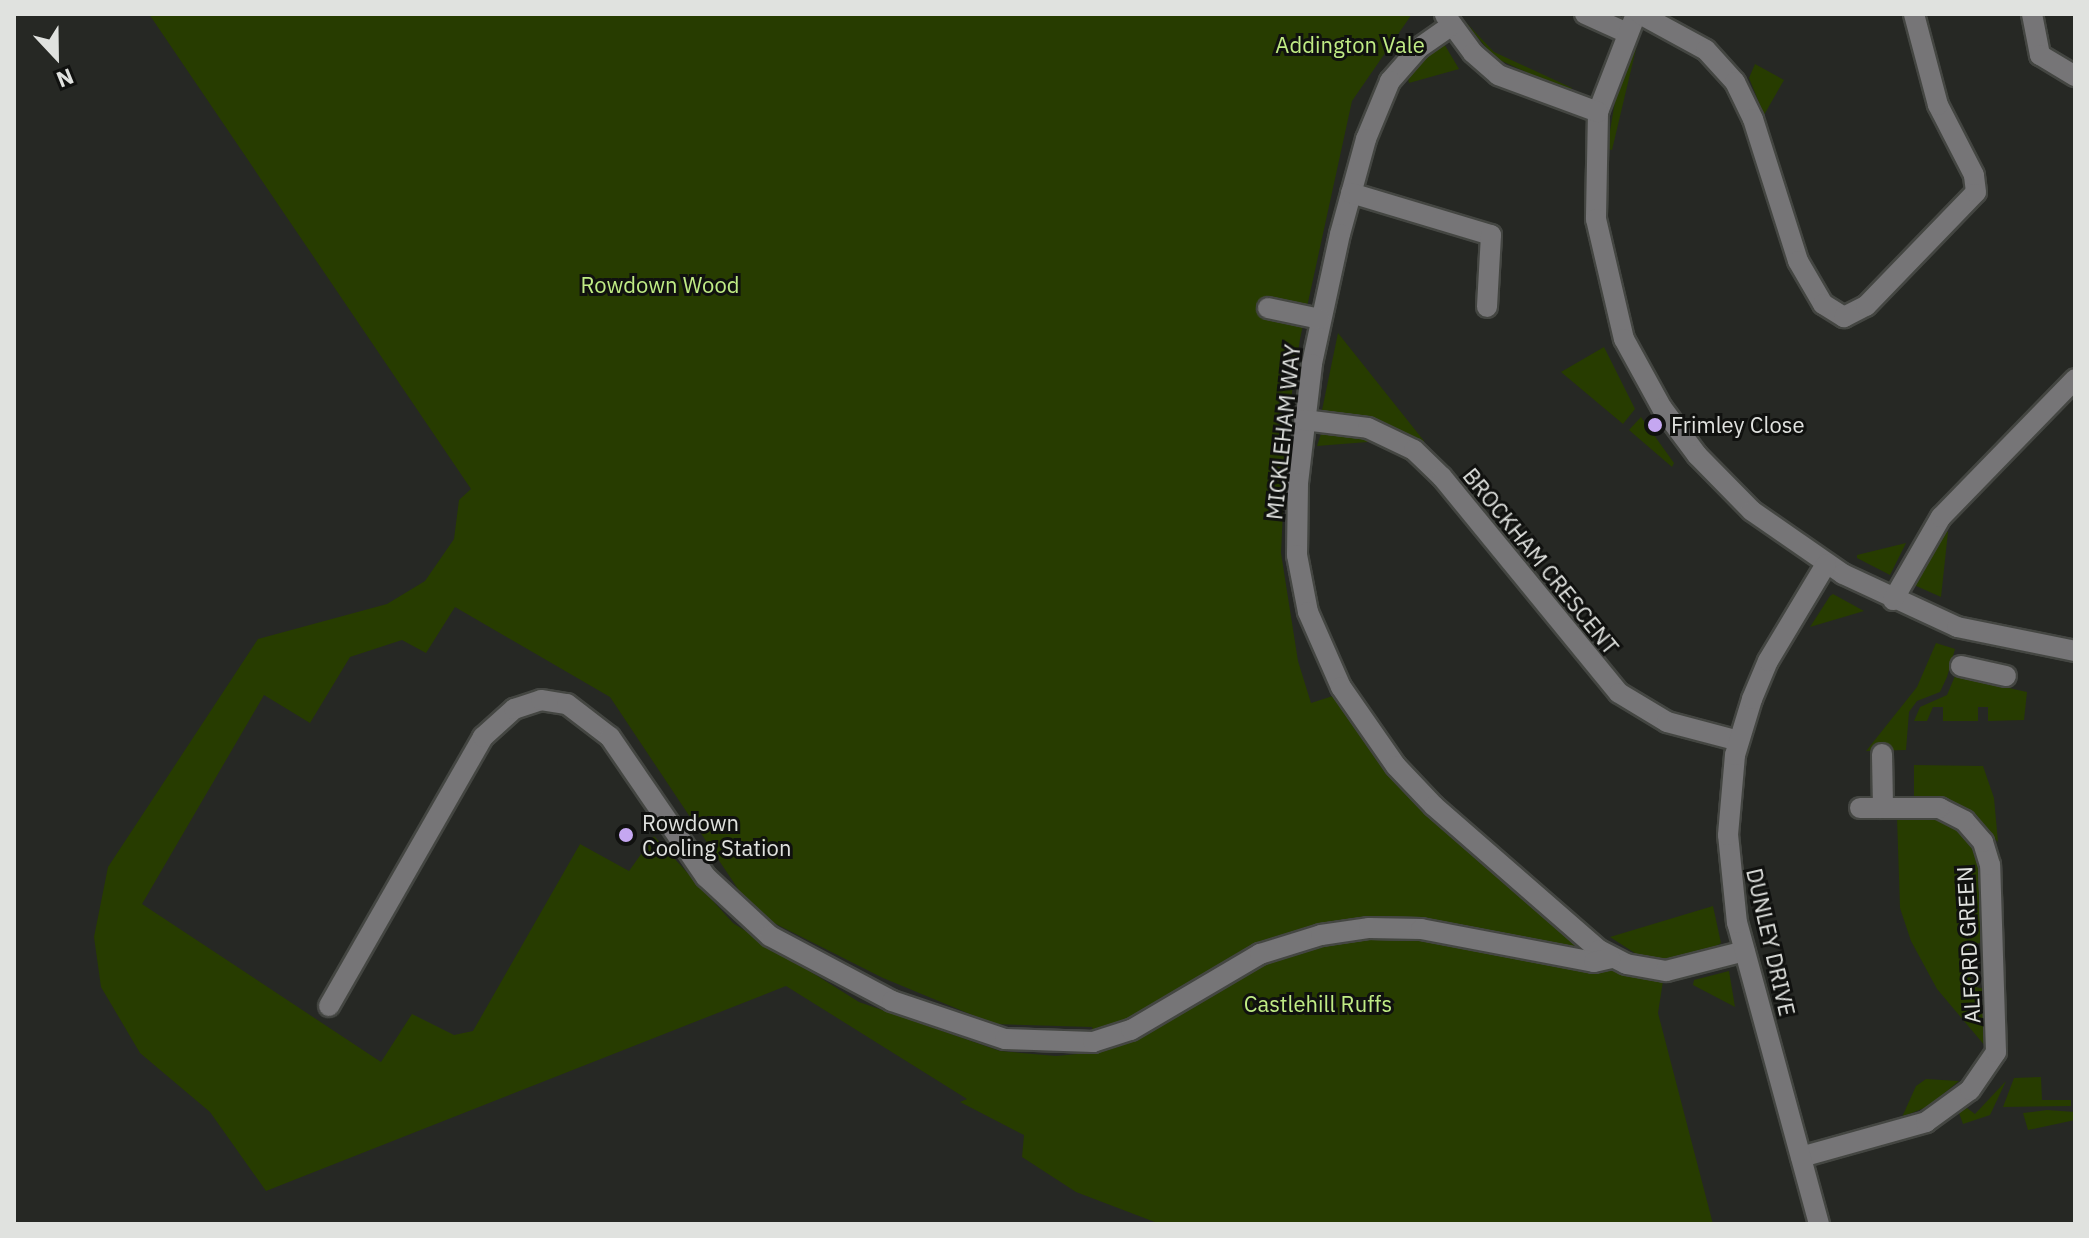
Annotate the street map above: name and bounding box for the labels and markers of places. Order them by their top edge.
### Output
place label: Frimley Close [1671,412,1805,438]
marker: Frimley Close [1646,416,1664,434]
place label: Rowdown Cooling Station [642,809,791,860]
marker: Rowdown Cooling Station [617,826,635,844]

